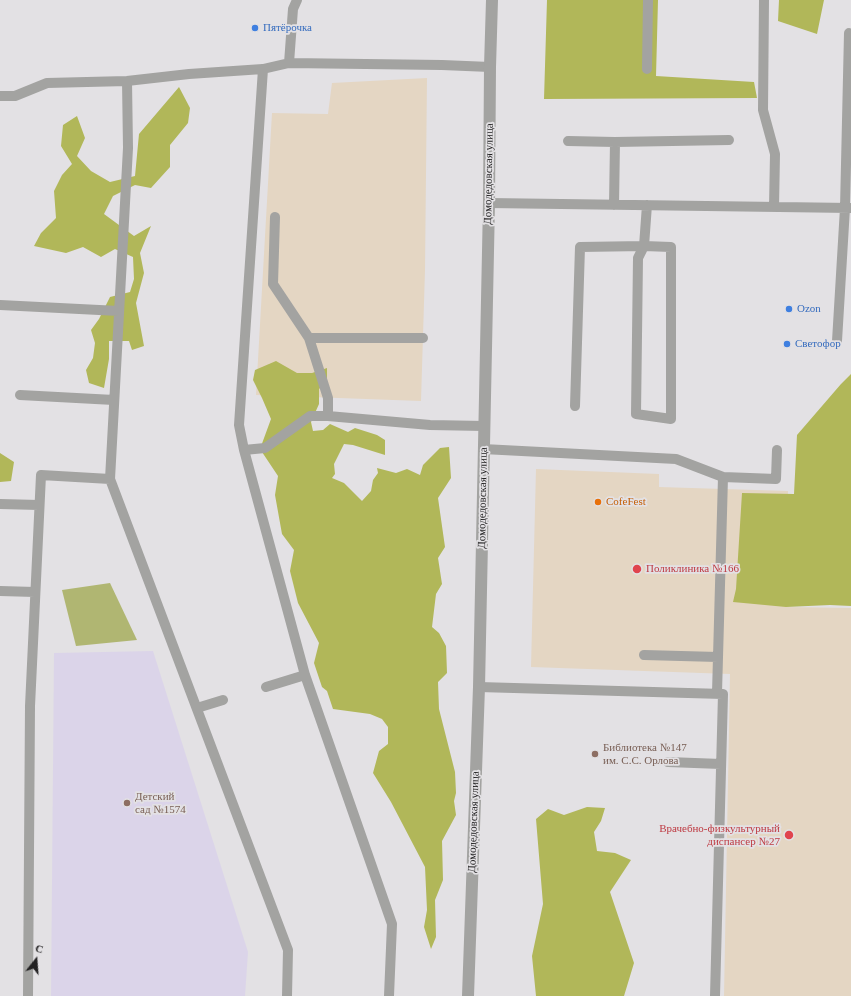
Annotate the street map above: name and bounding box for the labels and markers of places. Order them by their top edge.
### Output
place label: Пятёрочка [263,21,312,35]
marker: Пятёрочка [250,23,260,33]
place label: Ozon [797,302,821,316]
marker: Ozon [784,304,794,314]
place label: Светофор [795,337,841,351]
marker: Светофор [782,339,792,349]
place label: CofeFest [606,495,646,509]
marker: CofeFest [593,497,603,507]
place label: Поликлиника №166 [646,562,739,576]
marker: Поликлиника №166 [631,563,643,575]
place label: Библиотека №147 им. С.С. Орлова [603,741,687,767]
marker: Библиотека №147 им. С.С. Орлова [590,749,600,759]
place label: Детский сад №1574 [135,790,186,816]
marker: Детский сад №1574 [122,798,132,808]
place label: Врачебно-физкультурный диспансер №27 [659,822,780,848]
marker: Врачебно-физкультурный диспансер №27 [783,829,795,841]

